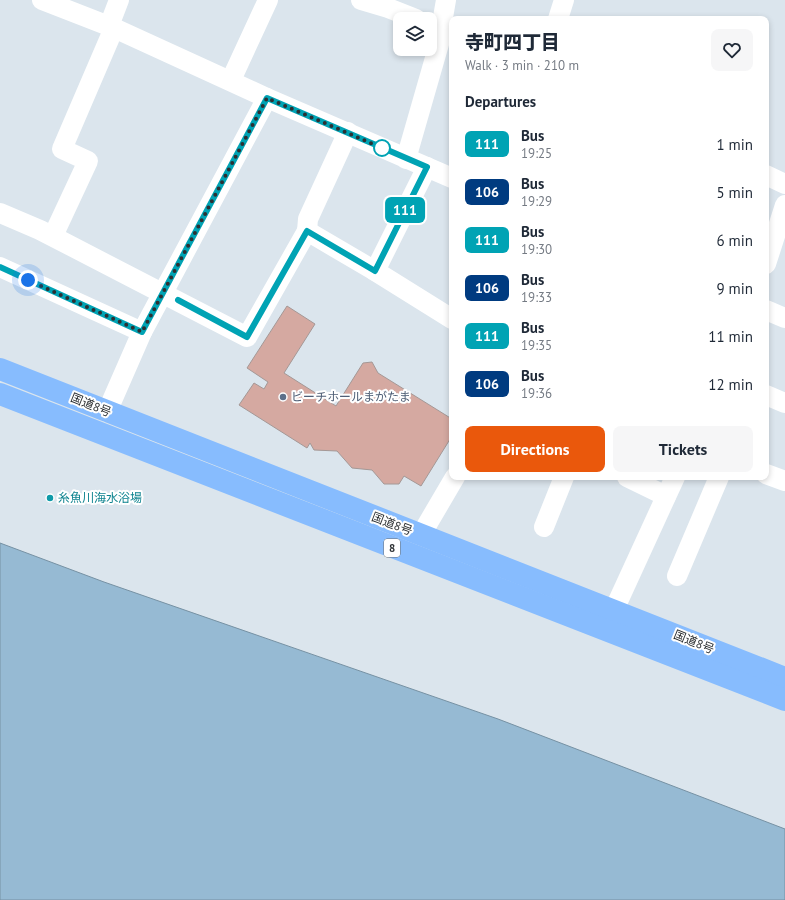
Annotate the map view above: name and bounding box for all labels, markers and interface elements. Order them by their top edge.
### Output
map controls [393,12,437,56]
button: layers [393,12,437,56]
button: heart [711,29,753,71]
text: 寺町四丁目 [465,30,560,54]
text: Walk · 3 min · 210 m [465,57,579,74]
text: Departures [465,92,536,111]
text: Bus [521,126,544,145]
text: 111 [475,135,499,153]
text: 1 min [716,135,753,154]
unlabelled marker [373,139,391,157]
text: 19:25 [521,145,552,162]
text: Bus [521,174,544,193]
text: 106 [475,183,499,201]
text: 5 min [716,183,753,202]
text: 19:29 [521,193,552,210]
line badge: 111 [382,197,428,223]
text: 111 [393,201,417,219]
text: Bus [521,222,544,241]
text: 111 [475,231,499,249]
text: 6 min [716,231,753,250]
text: 19:30 [521,241,552,258]
your location [18,270,38,290]
text: Bus [521,270,544,289]
text: 106 [475,279,499,297]
text: 9 min [716,279,753,298]
text: 19:33 [521,289,552,306]
text: Bus [521,318,544,337]
text: 111 [475,327,499,345]
text: 11 min [708,327,753,346]
text: 19:35 [521,337,552,354]
text: Bus [521,366,544,385]
text: 106 [475,375,499,393]
text: 12 min [708,375,753,394]
text: 19:36 [521,385,552,402]
place label: ビーチホールまがたま [291,389,411,404]
street label: 国道8号 [69,390,114,419]
marker: ビーチホールまがたま [278,392,288,402]
button: Directions [465,426,605,472]
button: Tickets [613,426,753,472]
place label: 糸魚川海水浴場 [58,490,142,505]
marker: 糸魚川海水浴場 [45,493,55,503]
street label: 国道8号 [370,509,415,538]
road number: 8 [384,539,400,557]
street label: 国道8号 [672,627,717,656]

